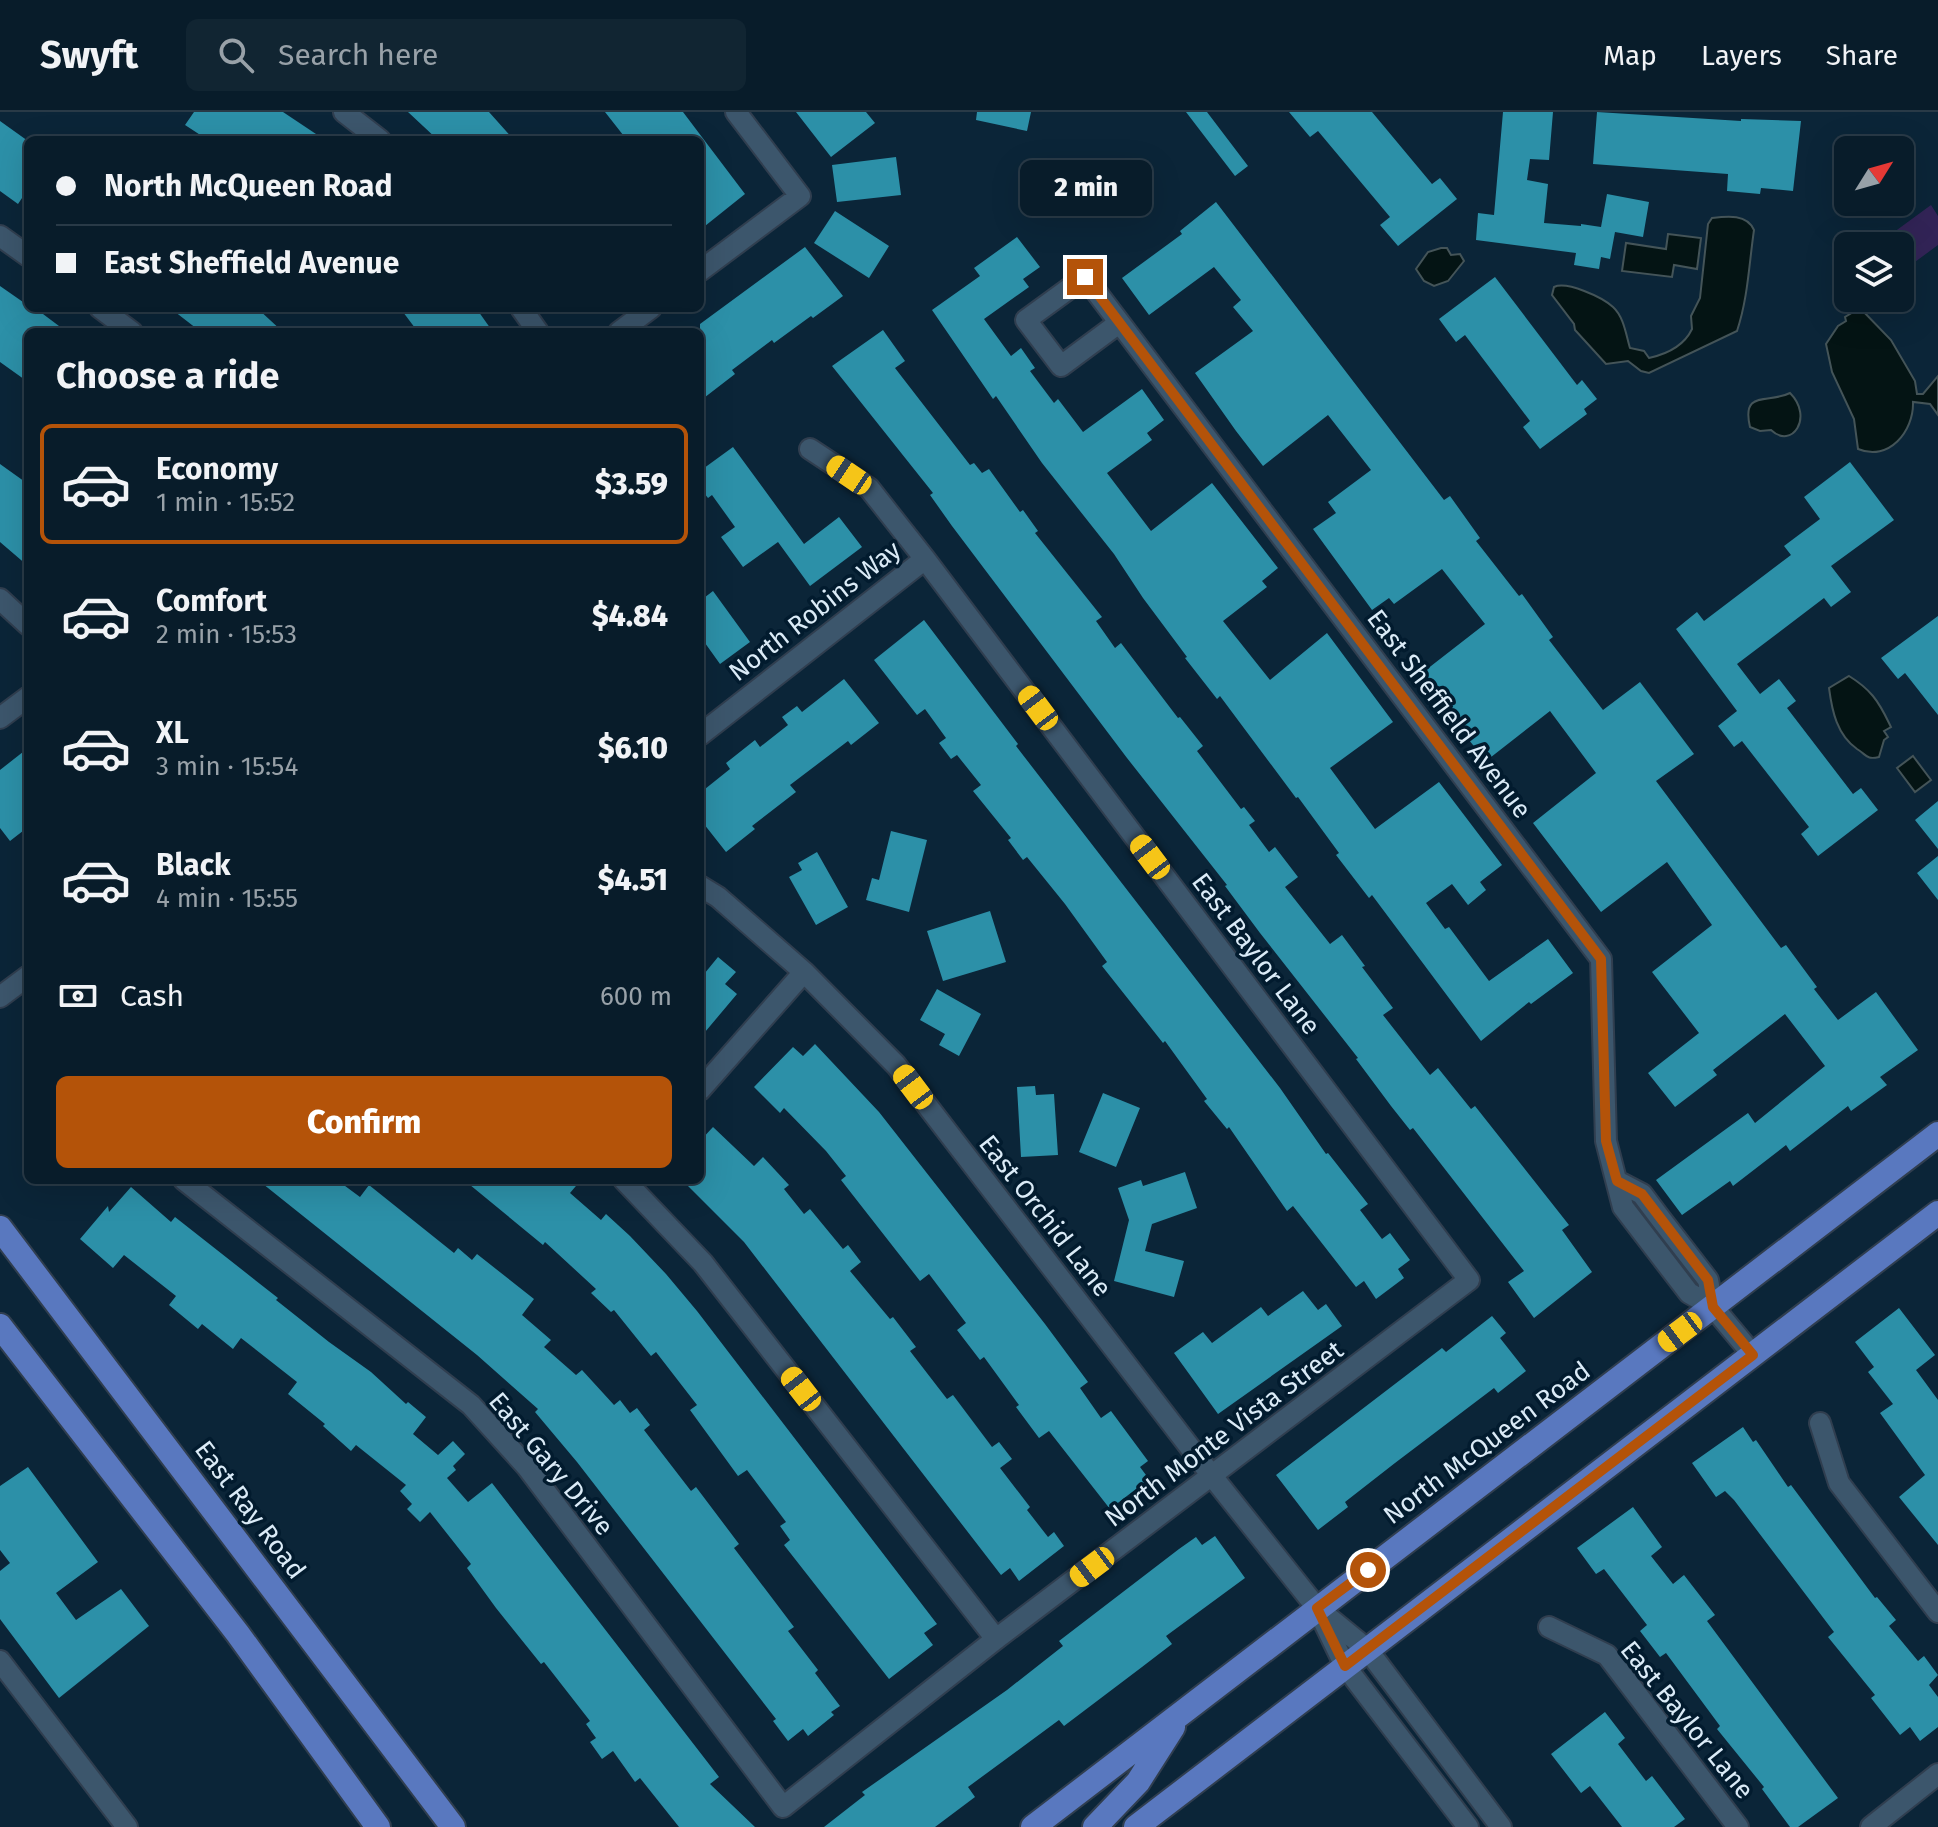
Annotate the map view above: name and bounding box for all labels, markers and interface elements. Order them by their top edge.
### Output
search box [186,19,746,91]
text: Swyft [40,32,138,78]
icon: search [214,33,258,77]
text: Search here [278,37,438,73]
text: Map [1603,39,1657,72]
text: Layers [1701,39,1782,72]
text: Share [1826,39,1898,72]
north arrow [1834,136,1914,216]
map controls [1834,136,1914,312]
callout: 2 min [1019,161,1151,217]
text: North McQueen Road [104,168,393,204]
text: 2 min [1054,172,1118,203]
button: layers [1834,232,1914,312]
text: East Sheffield Avenue [104,245,399,281]
route end [1067,259,1103,295]
text: Choose a ride [56,354,279,398]
icon: car [60,448,132,520]
text: Economy [156,451,278,487]
car [822,452,876,498]
text: $3.59 [595,466,668,502]
text: 1 min · 15:52 [156,487,295,518]
street label: North Robins Way [723,534,907,688]
icon: car [60,580,132,652]
text: Comfort [156,583,267,619]
text: $4.84 [592,598,668,634]
street label: East Sheffield Avenue [1360,603,1538,825]
text: 2 min · 15:53 [156,619,297,650]
car [1014,682,1062,734]
icon: car [60,712,132,784]
text: XL [156,715,189,751]
text: $6.10 [598,730,668,766]
text: 3 min · 15:54 [156,751,298,782]
car [1126,831,1174,883]
icon: car [60,844,132,916]
text: Black [156,847,231,883]
text: $4.51 [598,862,668,898]
street label: East Baylor Lane [1185,867,1327,1041]
text: 4 min · 15:55 [156,883,298,914]
icon: cash [56,974,100,1018]
text: Cash [120,978,184,1014]
text: 600 m [600,981,672,1012]
car [889,1061,937,1113]
button: Confirm [56,1076,672,1168]
street label: East Orchid Lane [972,1129,1118,1303]
car [1654,1308,1706,1356]
street label: North Monte Vista Street [1099,1334,1350,1534]
street label: North McQueen Road [1378,1355,1596,1531]
car [777,1363,825,1415]
street label: East Gary Drive [482,1386,620,1542]
street label: East Ray Road [188,1435,312,1585]
car [1066,1543,1118,1591]
route start [1350,1552,1386,1588]
street label: East Baylor Lane [1614,1635,1760,1805]

